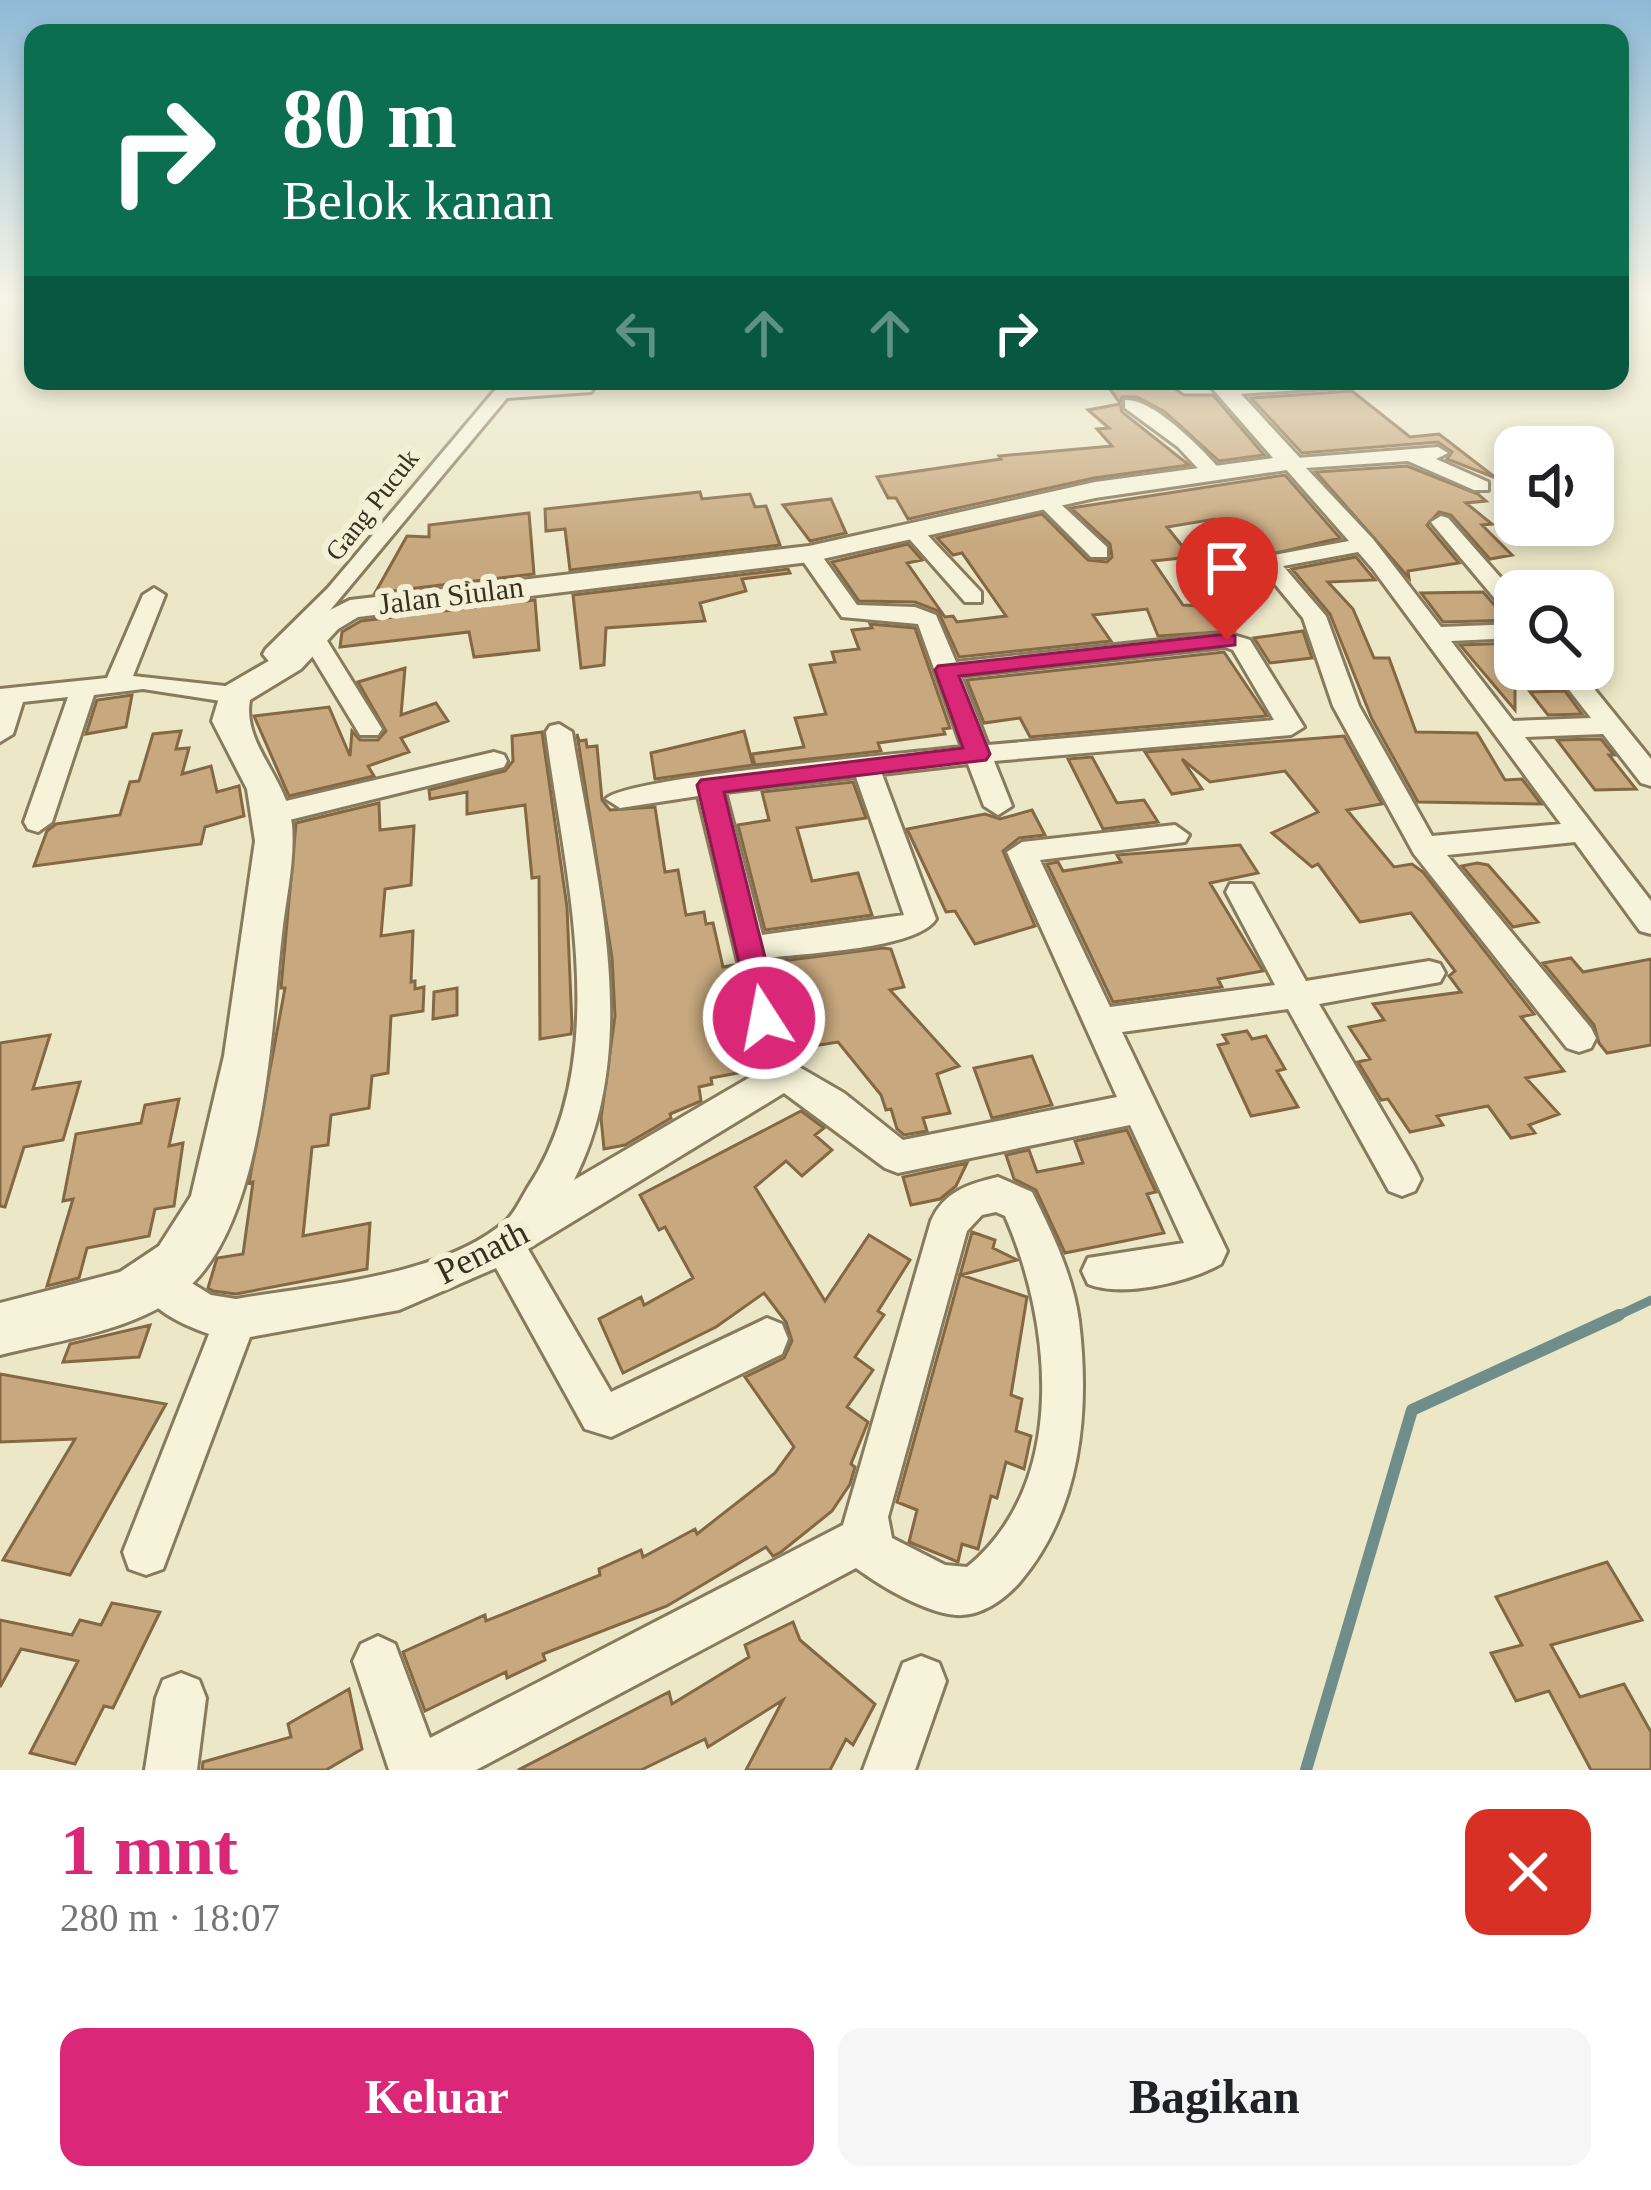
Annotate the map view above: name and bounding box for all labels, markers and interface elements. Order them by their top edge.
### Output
icon: right [84,72,240,228]
text: 80 m [282,72,457,165]
text: Belok kanan [282,171,553,231]
icon: left [605,300,671,366]
icon: ahead [731,300,797,366]
icon: ahead [857,300,923,366]
icon: right [983,300,1049,366]
map controls [1494,426,1614,690]
button: sound [1494,426,1614,546]
street label: Gang Pucuk [319,443,425,567]
pin [1176,517,1278,640]
icon: arrive [1194,535,1260,601]
street label: Jalan Siulan [377,570,525,620]
button: search [1494,570,1614,690]
position arrow [701,955,827,1081]
street label: Penath [429,1212,535,1292]
button: close [1465,1809,1591,1935]
text: 1 mnt [60,1810,238,1890]
text: 280 m · 18:07 [60,1896,280,1939]
button: Keluar [60,2028,814,2166]
button: Bagikan [838,2028,1591,2166]

